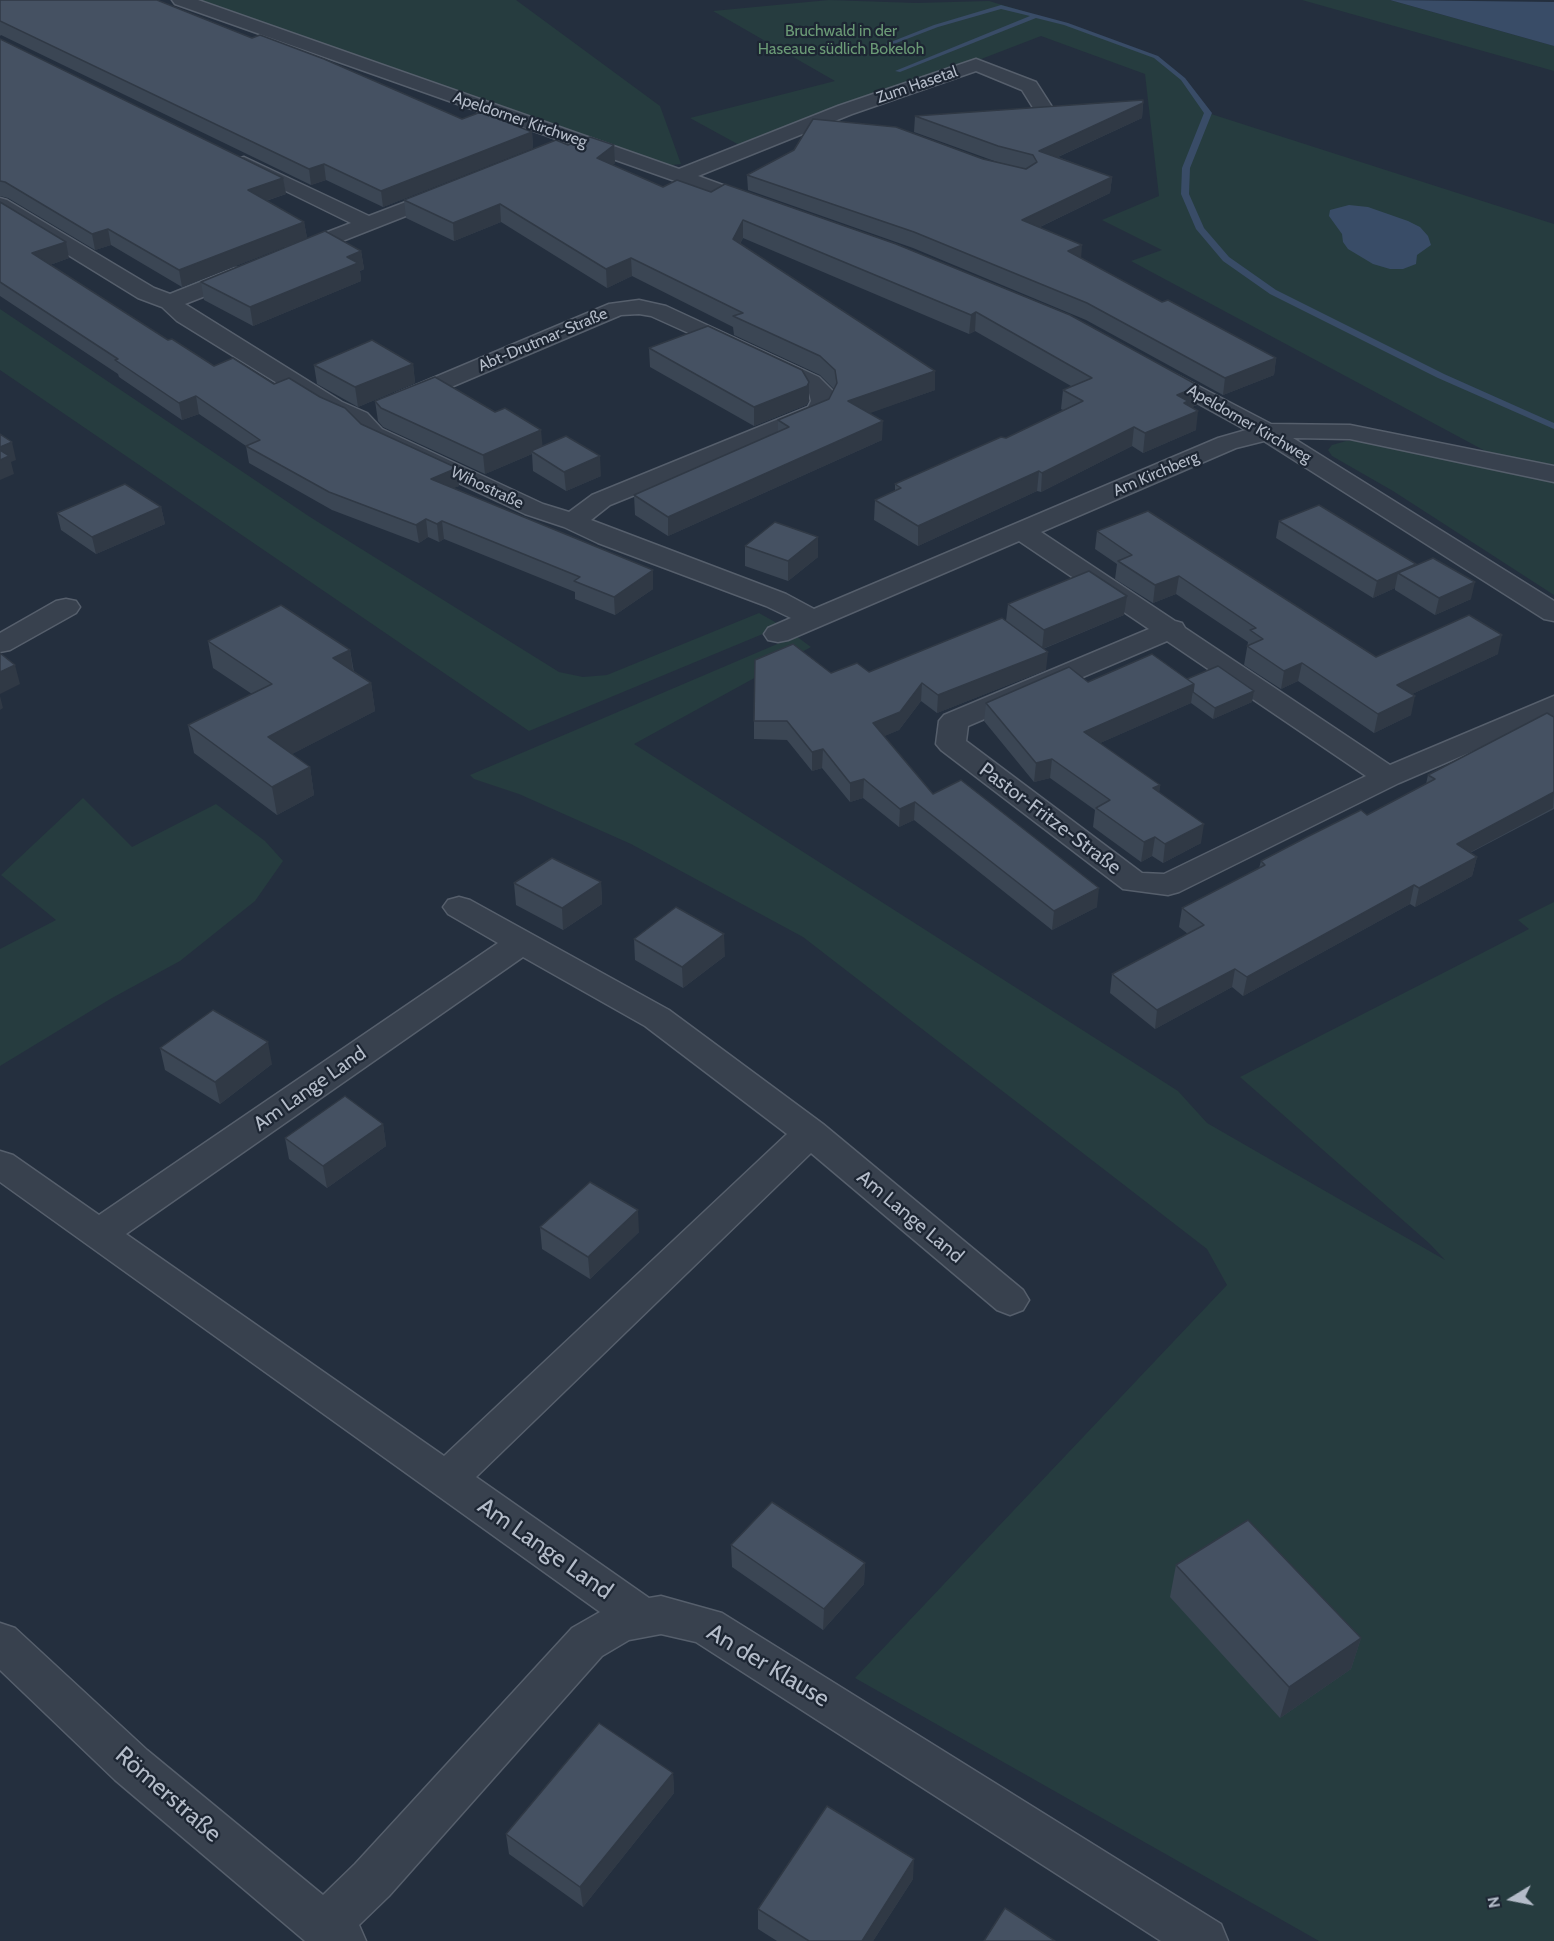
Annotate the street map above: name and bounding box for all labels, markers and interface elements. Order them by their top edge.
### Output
park label: Bruchwald in der Haseaue südlich Bokeloh [758,21,924,59]
street label: Zum Hasetal [874,62,960,108]
street label: Apeldorner Kirchweg [451,88,589,152]
street label: Abt-Drutmar-Straße [475,304,611,376]
street label: Apeldorner Kirchweg [1183,381,1315,467]
street label: Am Kirchberg [1110,447,1202,501]
street label: Wihostraße [448,463,526,513]
street label: Pastor-Fritze-Straße [974,758,1126,880]
street label: Am Lange Land [249,1041,371,1137]
street label: Am Lange Land [852,1165,968,1269]
street label: Am Lange Land [472,1492,618,1606]
street label: An der Klause [702,1618,834,1714]
street label: Römerstraße [109,1741,227,1849]
north arrow [1482,1869,1542,1929]
text: N [1483,1895,1504,1909]

